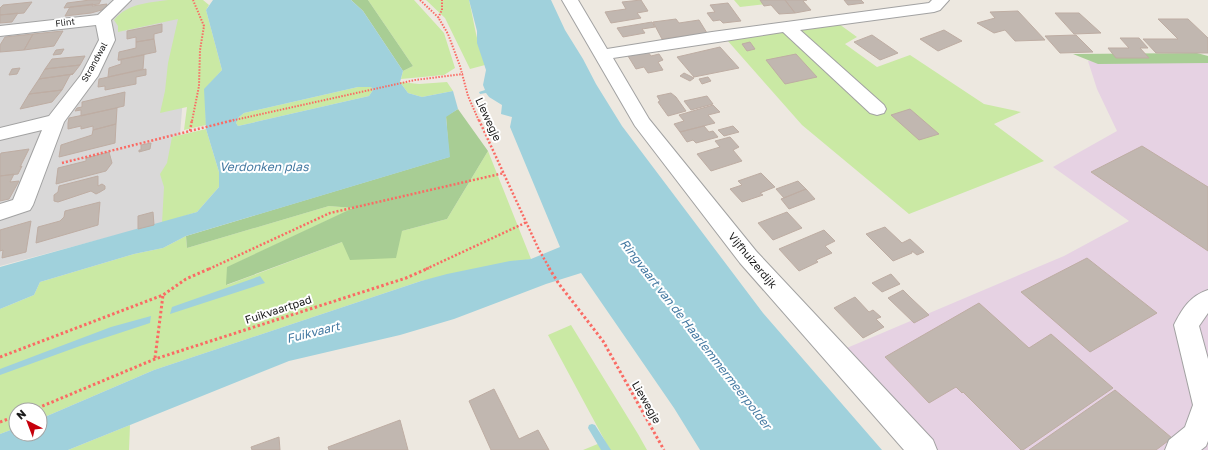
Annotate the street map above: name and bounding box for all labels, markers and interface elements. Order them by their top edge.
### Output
street label: Flint [55,15,76,29]
street label: Strandwal [79,40,109,84]
street label: Liewegje [473,95,505,143]
water label: Verdonken plas [219,159,309,174]
street label: Vijfhuizerdijk [726,230,780,290]
water label: Ringvaart van de Haarlemmermeerpolder [617,236,776,434]
street label: Fuikvaartpad [243,292,313,326]
water label: Fuikvaart [285,318,342,346]
street label: Liewegje [630,378,664,426]
north arrow [8,402,48,442]
text: N [14,407,28,422]

